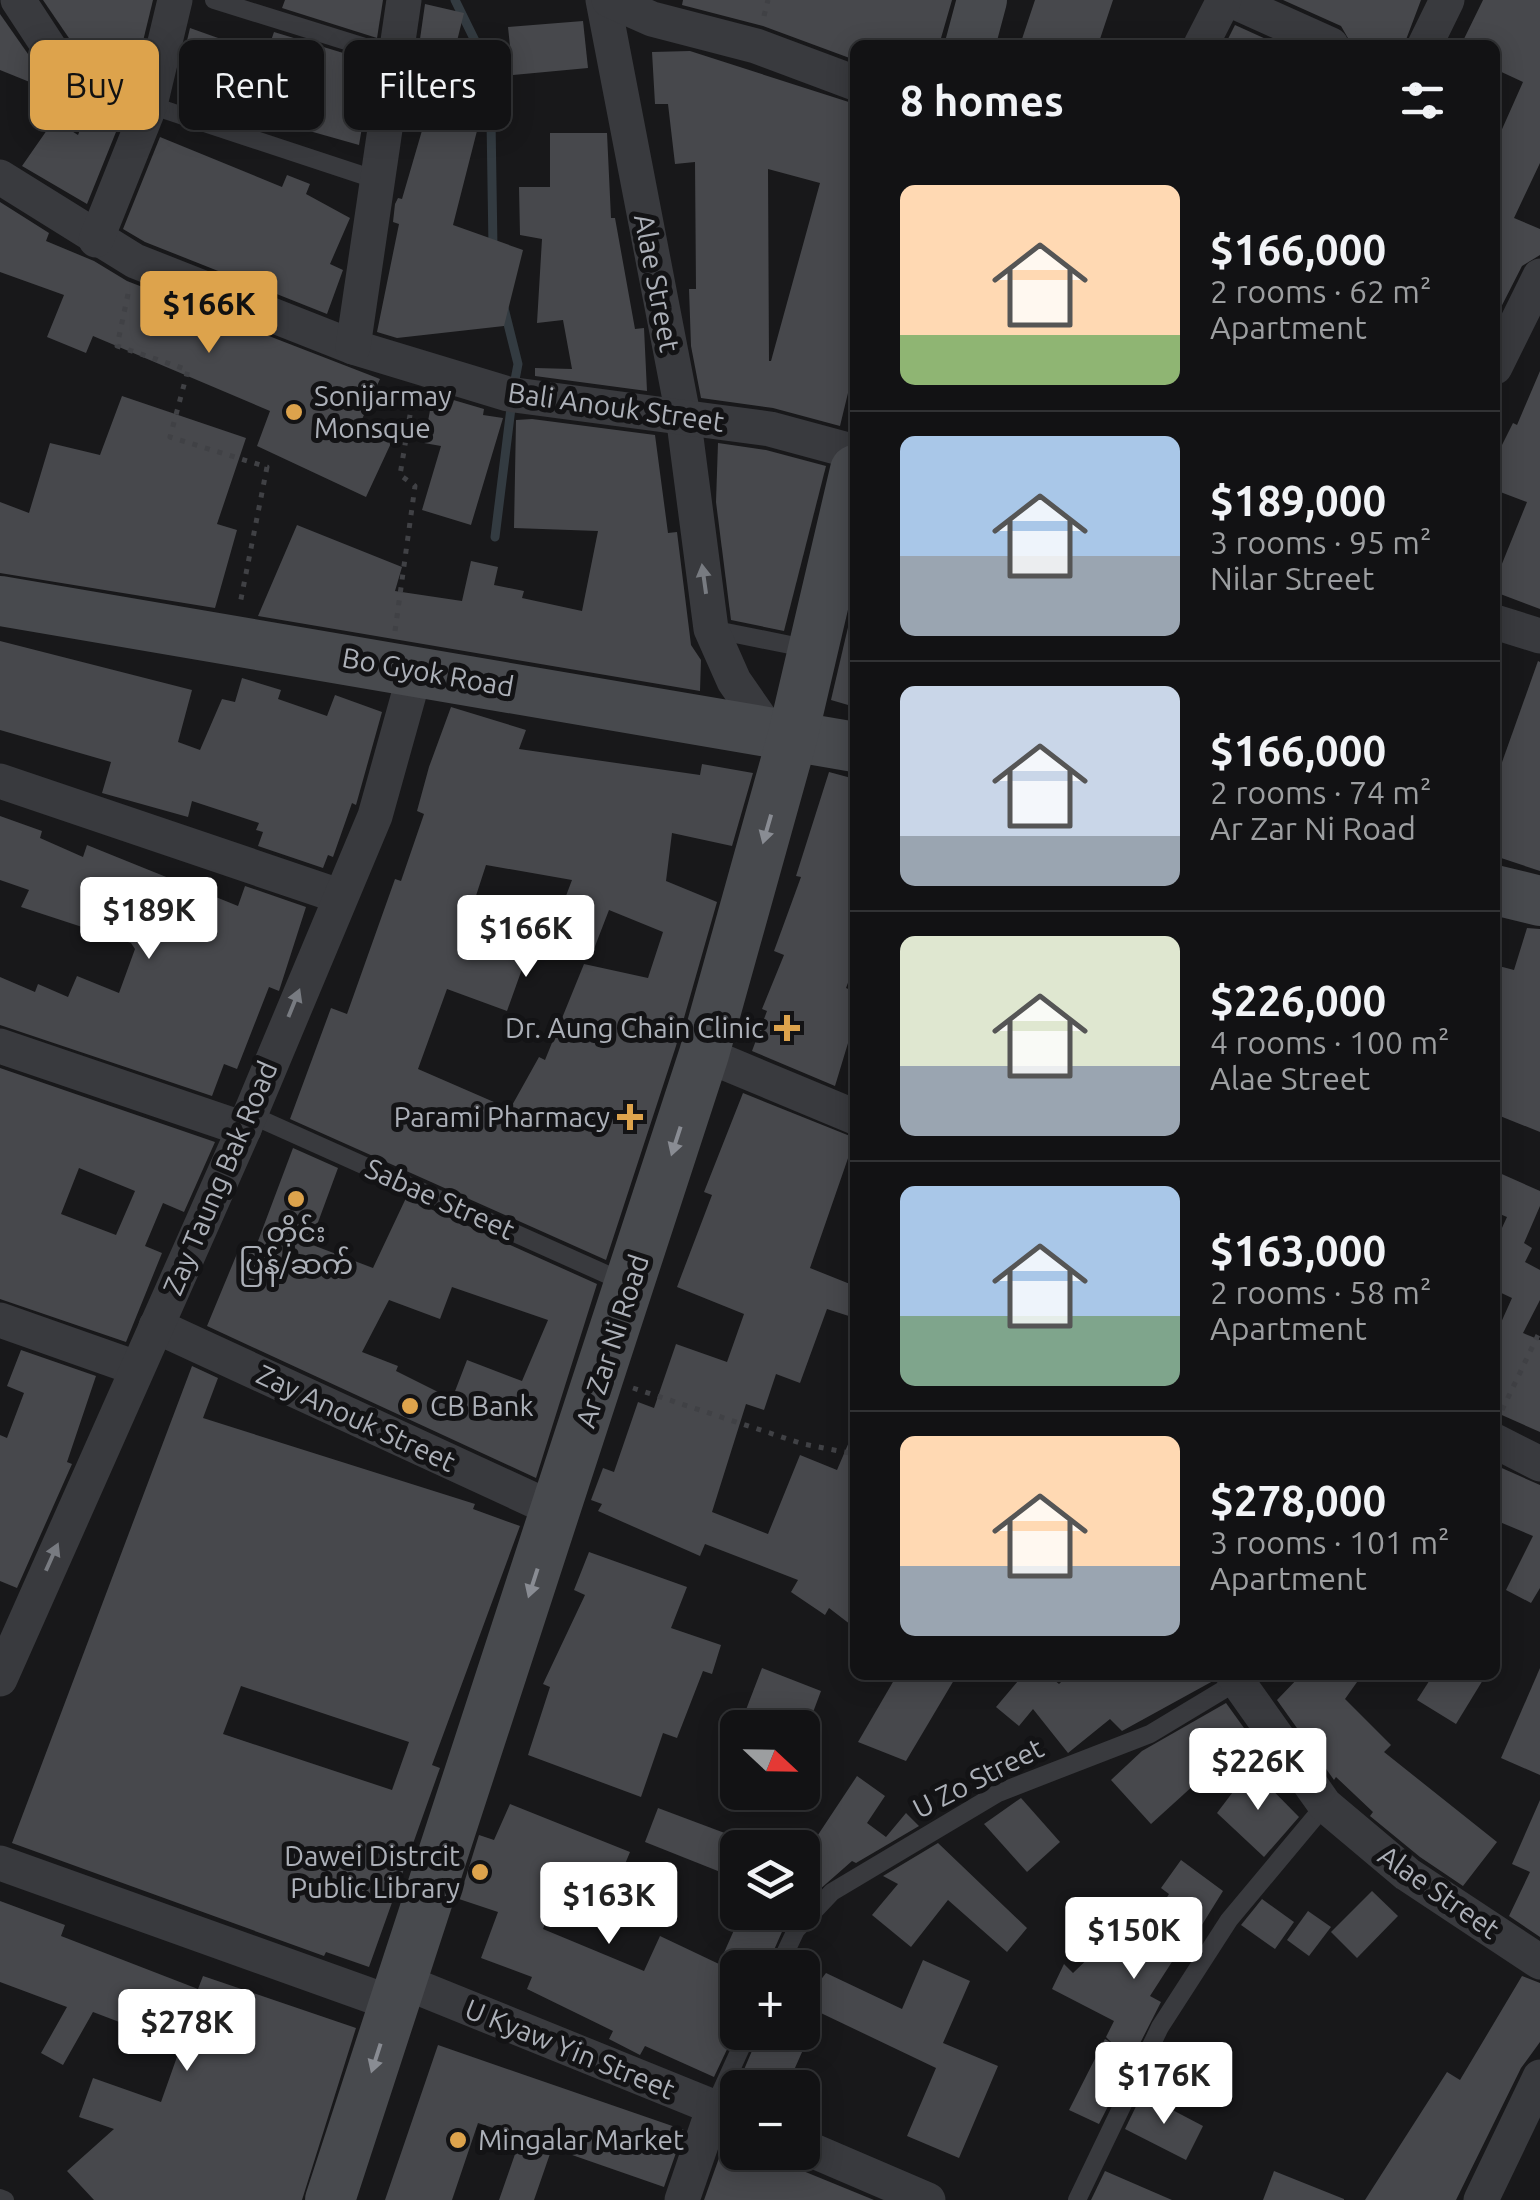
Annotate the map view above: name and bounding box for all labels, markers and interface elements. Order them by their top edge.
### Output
chip: Buy [30,40,159,130]
chip: Rent [179,40,324,130]
chip: Filters [344,40,511,130]
icon: filters [1395,73,1450,128]
text: 8 homes [900,77,1064,124]
street label: Alae Street [629,211,686,355]
icon: home [980,225,1100,345]
text: $166,000 [1210,226,1386,273]
pin: $166K [139,271,279,356]
text: 2 rooms · 62 m² [1210,273,1431,309]
text: $166K [162,285,256,321]
text: Apartment [1210,309,1367,345]
street label: Bali Anouk Street [506,376,726,437]
place label: Sonijarmay Monsque [314,380,452,443]
marker: Sonijarmay Monsque [283,401,305,423]
icon: home [980,476,1100,596]
text: $189,000 [1210,477,1386,524]
text: 3 rooms · 95 m² [1210,524,1431,560]
text: Nilar Street [1210,560,1374,596]
one-way arrow [696,563,712,594]
street label: Bo Gyok Road [340,641,516,702]
icon: home [980,726,1100,846]
text: $166,000 [1210,727,1386,774]
text: 2 rooms · 74 m² [1210,774,1431,810]
text: Ar Zar Ni Road [1210,810,1416,846]
one-way arrow [758,814,774,845]
pin: $189K [79,877,219,962]
text: $189K [102,891,196,927]
pin: $166K [456,895,596,980]
text: $166K [479,909,573,945]
icon: home [980,976,1100,1096]
text: $226,000 [1210,977,1386,1024]
one-way arrow [287,988,303,1018]
place label: Dr. Aung Chain Clinic [505,1012,764,1043]
marker: Dr. Aung Chain Clinic [774,1015,800,1041]
text: 4 rooms · 100 m² [1210,1024,1450,1060]
street label: Zay Taung Bak Road [156,1056,283,1299]
text: Alae Street [1210,1060,1370,1096]
place label: Parami Pharmacy [394,1101,610,1132]
marker: Parami Pharmacy [619,1106,641,1128]
one-way arrow [668,1126,683,1156]
street label: Sabae Street [361,1152,520,1245]
marker: တိုင်း ပြန်/ဆက် [285,1188,307,1210]
place label: တိုင်း ပြန်/ဆက် [239,1214,353,1287]
icon: home [980,1226,1100,1346]
text: $163,000 [1210,1227,1386,1274]
street label: Ar Zar Ni Road [569,1250,654,1431]
text: 2 rooms · 58 m² [1210,1274,1431,1310]
text: Apartment [1210,1310,1367,1346]
street label: Zay Anouk Street [252,1358,460,1477]
place label: CB Bank [430,1390,534,1421]
marker: CB Bank [399,1395,421,1417]
icon: home [980,1476,1100,1596]
text: $278,000 [1210,1477,1386,1524]
text: 3 rooms · 101 m² [1210,1524,1450,1560]
one-way arrow [44,1542,60,1572]
text: Apartment [1210,1560,1367,1596]
one-way arrow [524,1569,539,1599]
north arrow [720,1710,820,1810]
map controls [720,1710,820,2170]
pin: $226K [1188,1728,1328,1813]
street label: U Zo Street [907,1731,1048,1824]
text: $226K [1211,1742,1305,1778]
button: layers [720,1830,820,1930]
street label: Alae Street [1373,1839,1506,1944]
place label: Dawei Distrcit Public Library [284,1840,460,1903]
marker: Dawei Distrcit Public Library [469,1861,491,1883]
pin: $163K [539,1862,679,1947]
text: $163K [562,1876,656,1912]
pin: $150K [1064,1897,1204,1982]
text: $150K [1087,1911,1181,1947]
button: + [720,1950,820,2050]
pin: $278K [117,1989,257,2074]
street label: U Kyaw Yin Street [461,1992,679,2105]
text: $278K [140,2003,234,2039]
pin: $176K [1094,2042,1234,2127]
one-way arrow [368,2044,383,2074]
text: $176K [1117,2056,1211,2092]
button: − [720,2070,820,2170]
place label: Mingalar Market [478,2124,684,2155]
marker: Mingalar Market [447,2129,469,2151]

